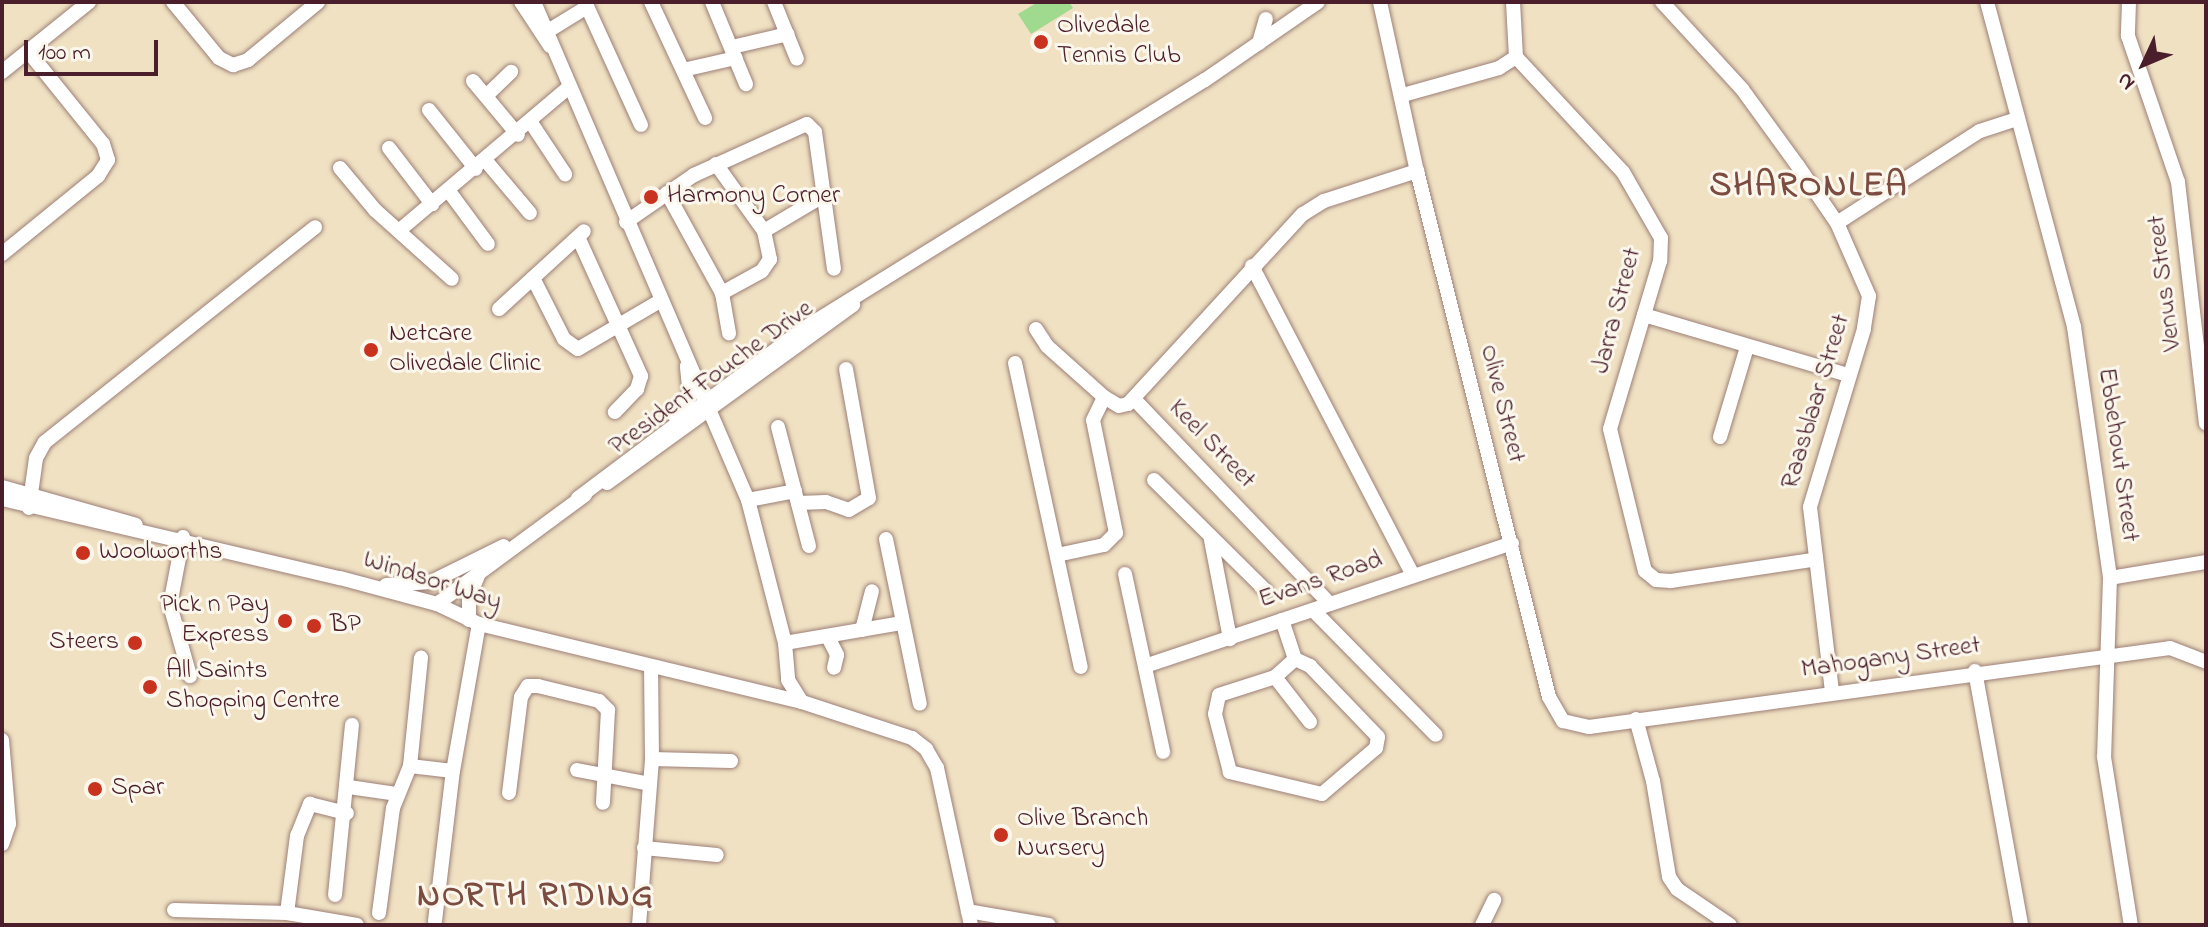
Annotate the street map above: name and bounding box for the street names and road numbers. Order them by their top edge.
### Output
street label: Venus Street [2142,213,2190,353]
street label: Jarra Street [1586,245,1650,377]
street label: President Fouche Drive [604,294,820,464]
street label: Raasblaar Street [1776,311,1858,493]
street label: Olive Street [1471,342,1531,466]
street label: Ebbehout Street [2089,366,2145,544]
street label: Keel Street [1161,394,1261,496]
street label: Windsor Way [359,545,505,619]
street label: Evans Road [1255,545,1387,617]
street label: Mahogany Street [1799,631,1983,687]

